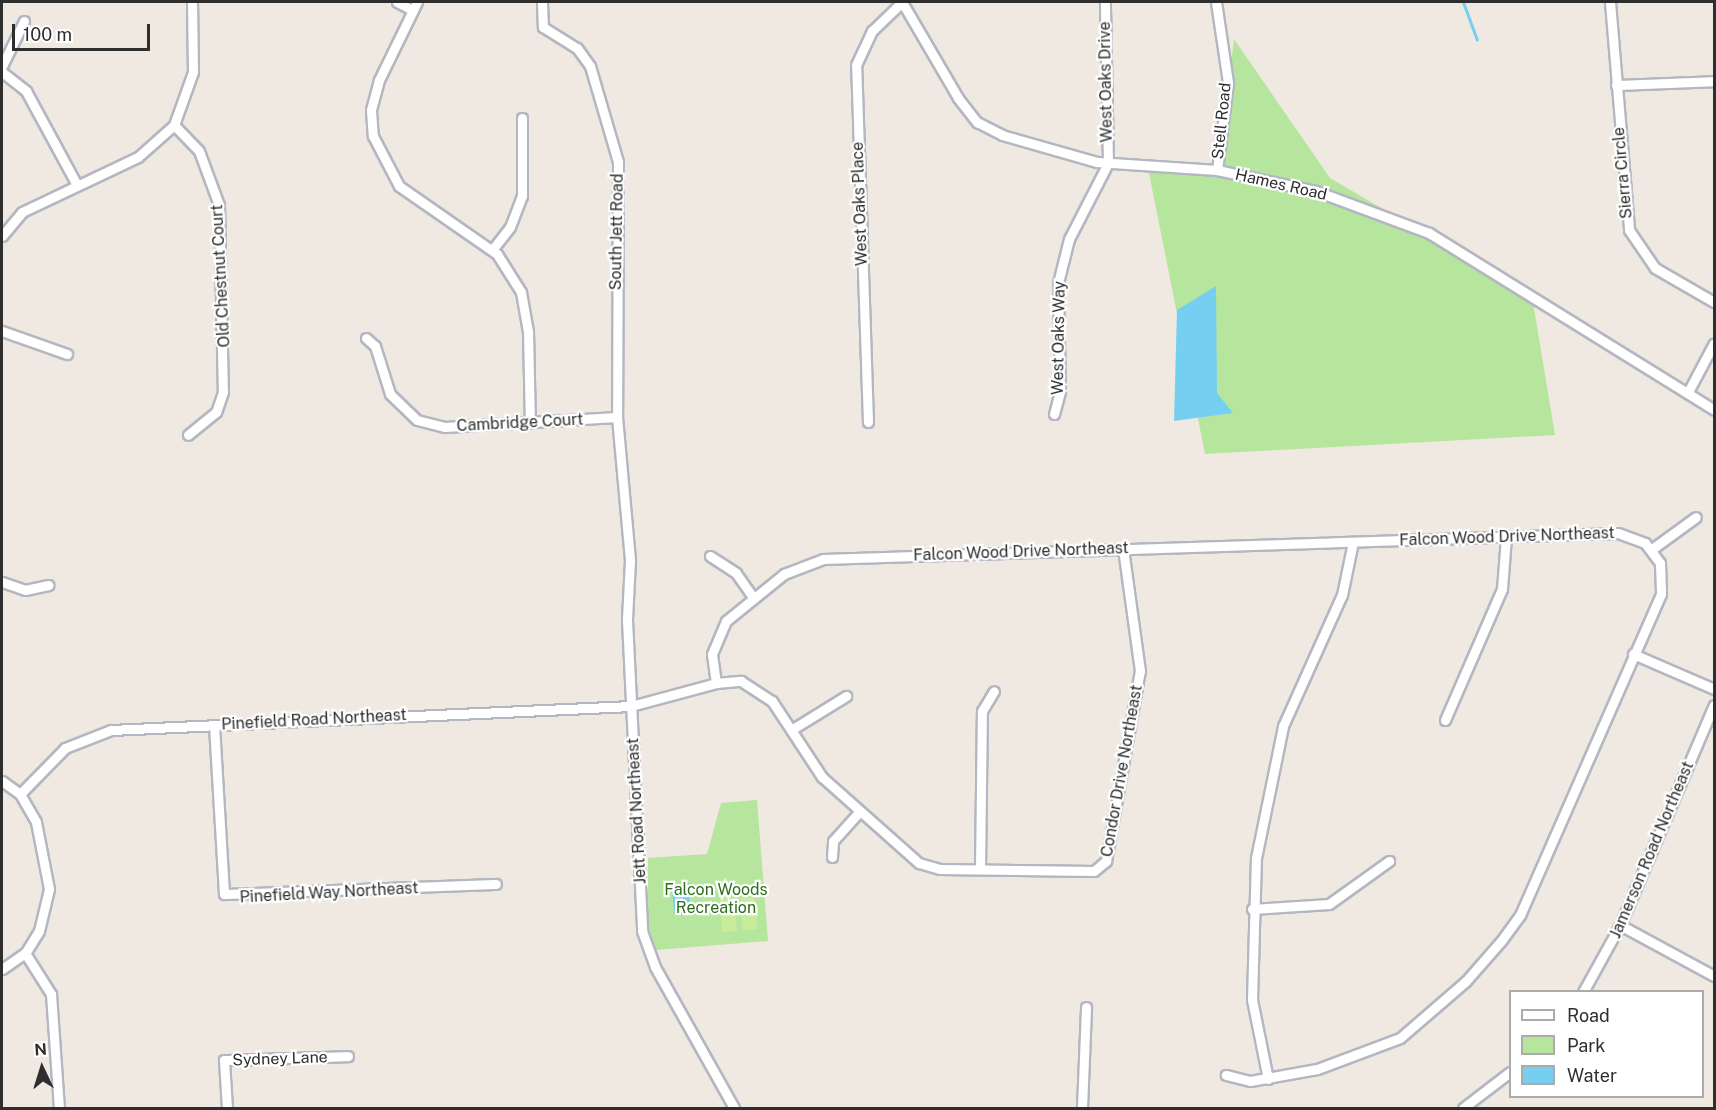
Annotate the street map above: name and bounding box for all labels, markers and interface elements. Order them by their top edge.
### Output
scale bar [15,12,153,50]
street label: West Oaks Drive [1095,21,1117,143]
text: 100 m [23,24,72,45]
street label: Stell Road [1208,82,1236,160]
street label: Sierra Circle [1609,126,1637,220]
street label: West Oaks Place [848,142,872,266]
street label: Hames Road [1233,165,1329,205]
street label: South Jett Road [606,173,628,291]
street label: Old Chestnut Court [208,204,234,348]
street label: West Oaks Way [1048,281,1070,395]
street label: Cambridge Court [456,410,584,436]
street label: Falcon Wood Drive Northeast [1399,524,1615,550]
street label: Falcon Wood Drive Northeast [913,539,1129,565]
street label: Condor Drive Northeast [1097,683,1147,859]
street label: Pinefield Road Northeast [221,706,407,734]
street label: Jett Road Northeast [624,737,650,885]
street label: Jamerson Road Northeast [1606,759,1698,941]
street label: Pinefield Way Northeast [239,879,419,907]
park label: Falcon Woods Recreation [664,880,768,918]
legend [1509,990,1704,1098]
text: Road [1567,1005,1610,1026]
text: Park [1567,1035,1605,1056]
north arrow [12,1038,72,1098]
text: N [34,1040,48,1059]
street label: Sydney Lane [232,1048,328,1070]
text: Water [1567,1065,1617,1086]

